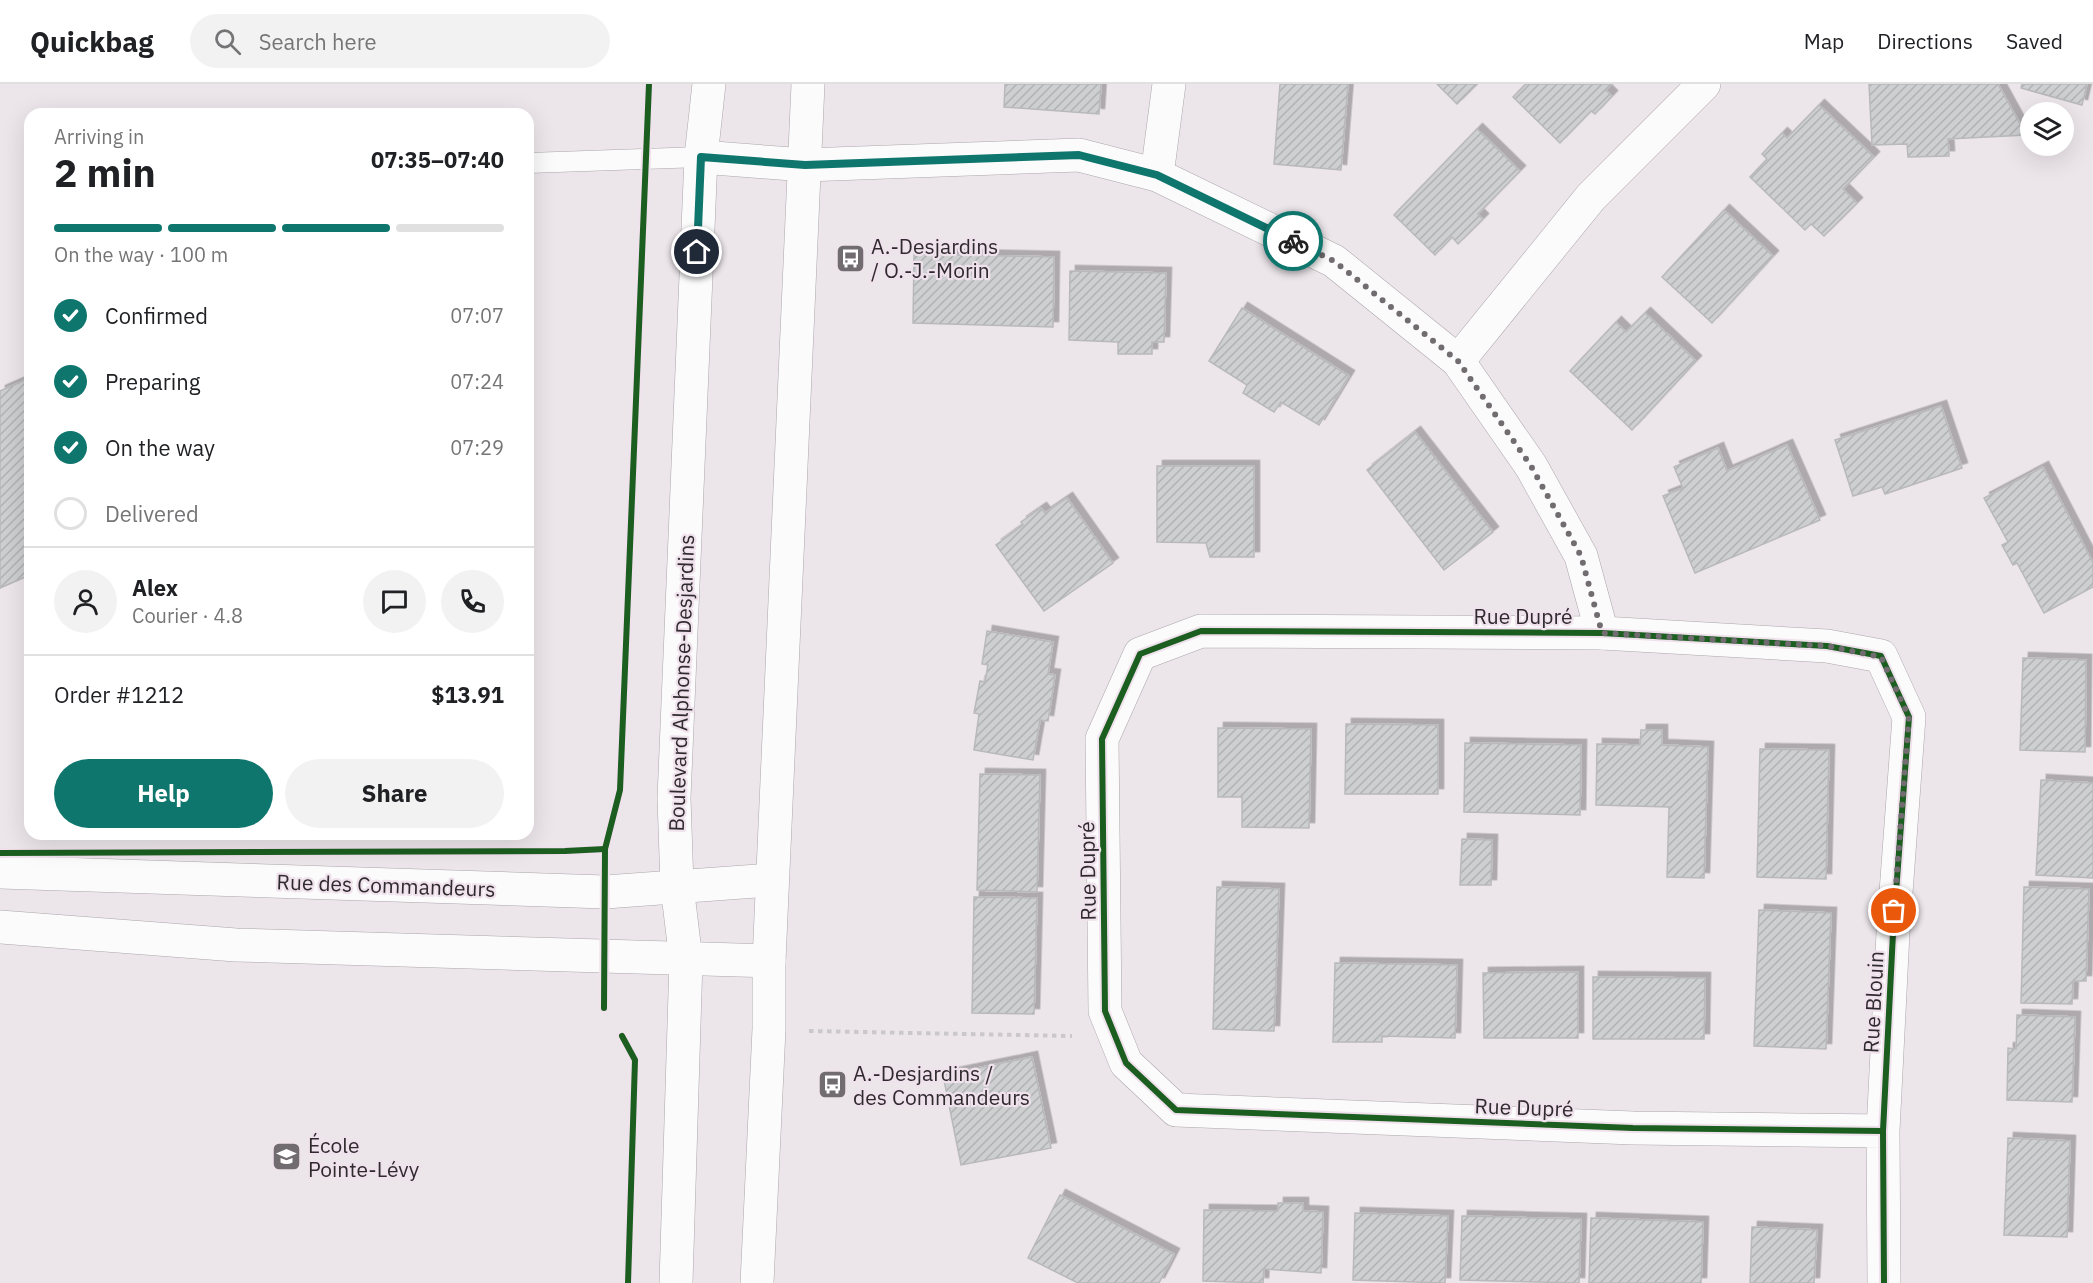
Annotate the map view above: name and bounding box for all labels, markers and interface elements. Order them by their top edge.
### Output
search box [190,14,610,68]
text: Quickbag [30,23,154,60]
icon: search [211,25,244,58]
text: Search here [259,27,377,56]
text: Map [1804,27,1844,55]
text: Directions [1877,27,1973,55]
text: Saved [2006,27,2063,55]
map controls [2020,102,2074,156]
button: layers [2020,102,2074,156]
text: Arriving in [54,123,144,150]
text: 07:35–07:40 [371,145,504,174]
text: 2 min [54,147,156,198]
courier [1263,211,1323,271]
icon: bike [1277,225,1310,258]
pin [671,226,722,277]
place label: A.-Desjardins / O.-J.-Morin [871,232,998,284]
icon: home [680,235,713,268]
text: On the way · 100 m [54,241,228,268]
bus stop icon: A.-Desjardins / O.-J.-Morin [834,242,866,274]
icon: check [54,299,87,332]
text: Confirmed [105,301,208,330]
text: 07:07 [450,302,504,329]
icon: check [54,365,87,398]
text: Preparing [105,367,200,396]
text: 07:24 [450,368,504,395]
icon: check [54,431,87,464]
text: On the way [105,433,215,462]
text: 07:29 [450,434,504,461]
text: Delivered [105,499,199,528]
street label: Boulevard Alphonse-Desjardins [662,534,700,832]
button: person [54,570,117,633]
button: chat [363,570,426,633]
button: phone [441,570,504,633]
text: Alex [132,573,178,602]
text: Courier · 4.8 [132,602,243,629]
street label: Rue Dupré [1473,602,1573,630]
text: Order #1212 [54,680,184,709]
text: $13.91 [431,680,504,709]
button: Help [54,759,273,828]
button: Share [285,759,504,828]
street label: Rue Dupré [1072,821,1102,921]
street label: Rue des Commandeurs [276,867,496,903]
pin [1868,885,1919,936]
icon: bag [1877,894,1910,927]
street label: Rue Blouin [1856,950,1890,1054]
place label: A.-Desjardins / des Commandeurs [853,1059,1030,1111]
bus stop icon: A.-Desjardins / des Commandeurs [816,1069,848,1101]
street label: Rue Dupré [1474,1091,1574,1123]
place label: École Pointe-Lévy [308,1131,420,1183]
school or university icon: École Pointe-Lévy [271,1141,303,1173]

